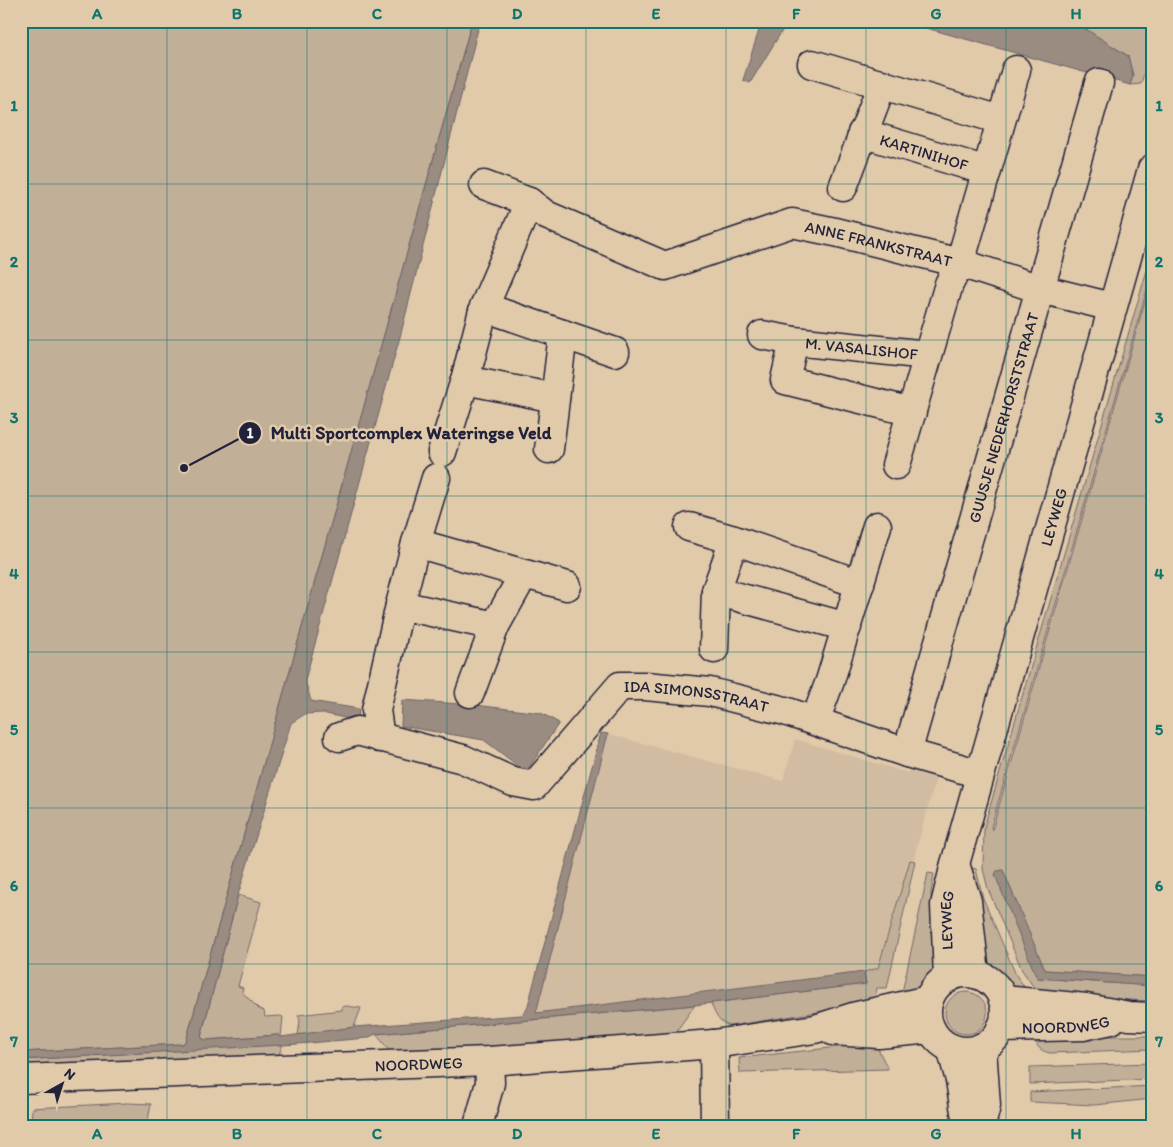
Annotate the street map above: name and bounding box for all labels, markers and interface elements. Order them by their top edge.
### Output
text: A [91,4,103,23]
text: B [232,4,243,23]
text: C [372,4,383,23]
text: D [512,4,523,23]
text: E [652,4,661,23]
text: F [792,4,801,23]
text: G [930,4,942,23]
text: H [1070,4,1082,23]
text: 1 [10,96,18,115]
text: 1 [1155,96,1163,115]
street label: KARTINIHOF [878,130,971,175]
street label: ANNE FRANKSTRAAT [803,217,954,271]
text: 2 [10,252,19,271]
text: 2 [1155,252,1164,271]
street label: GUUSJE NEDERHORSTSTRAAT [964,310,1043,525]
street label: M. VASALISHOF [804,333,920,364]
text: 3 [10,408,19,427]
text: 3 [1155,408,1164,427]
callout: Multi Sportcomplex Wateringse Veld [237,416,561,449]
text: Multi Sportcomplex Wateringse Veld [271,422,552,444]
text: 1 [247,424,254,442]
street label: LEYWEG [1037,486,1071,548]
text: 4 [9,564,19,583]
text: 4 [1154,564,1164,583]
street label: IDA SIMONSSTRAAT [624,677,771,716]
text: 5 [10,720,19,739]
text: 5 [1155,720,1164,739]
text: 6 [10,876,19,895]
text: 6 [1155,876,1164,895]
street label: LEYWEG [936,888,958,950]
street label: NOORDWEG [1022,1012,1112,1037]
text: 7 [9,1032,18,1051]
text: 7 [1154,1032,1163,1051]
street label: NOORDWEG [374,1053,463,1075]
north arrow [38,1060,88,1110]
text: N [61,1065,79,1084]
text: A [91,1124,103,1143]
text: B [232,1124,243,1143]
text: C [372,1124,383,1143]
text: D [512,1124,523,1143]
text: E [652,1124,661,1143]
text: F [792,1124,801,1143]
text: G [930,1124,942,1143]
text: H [1070,1124,1082,1143]

